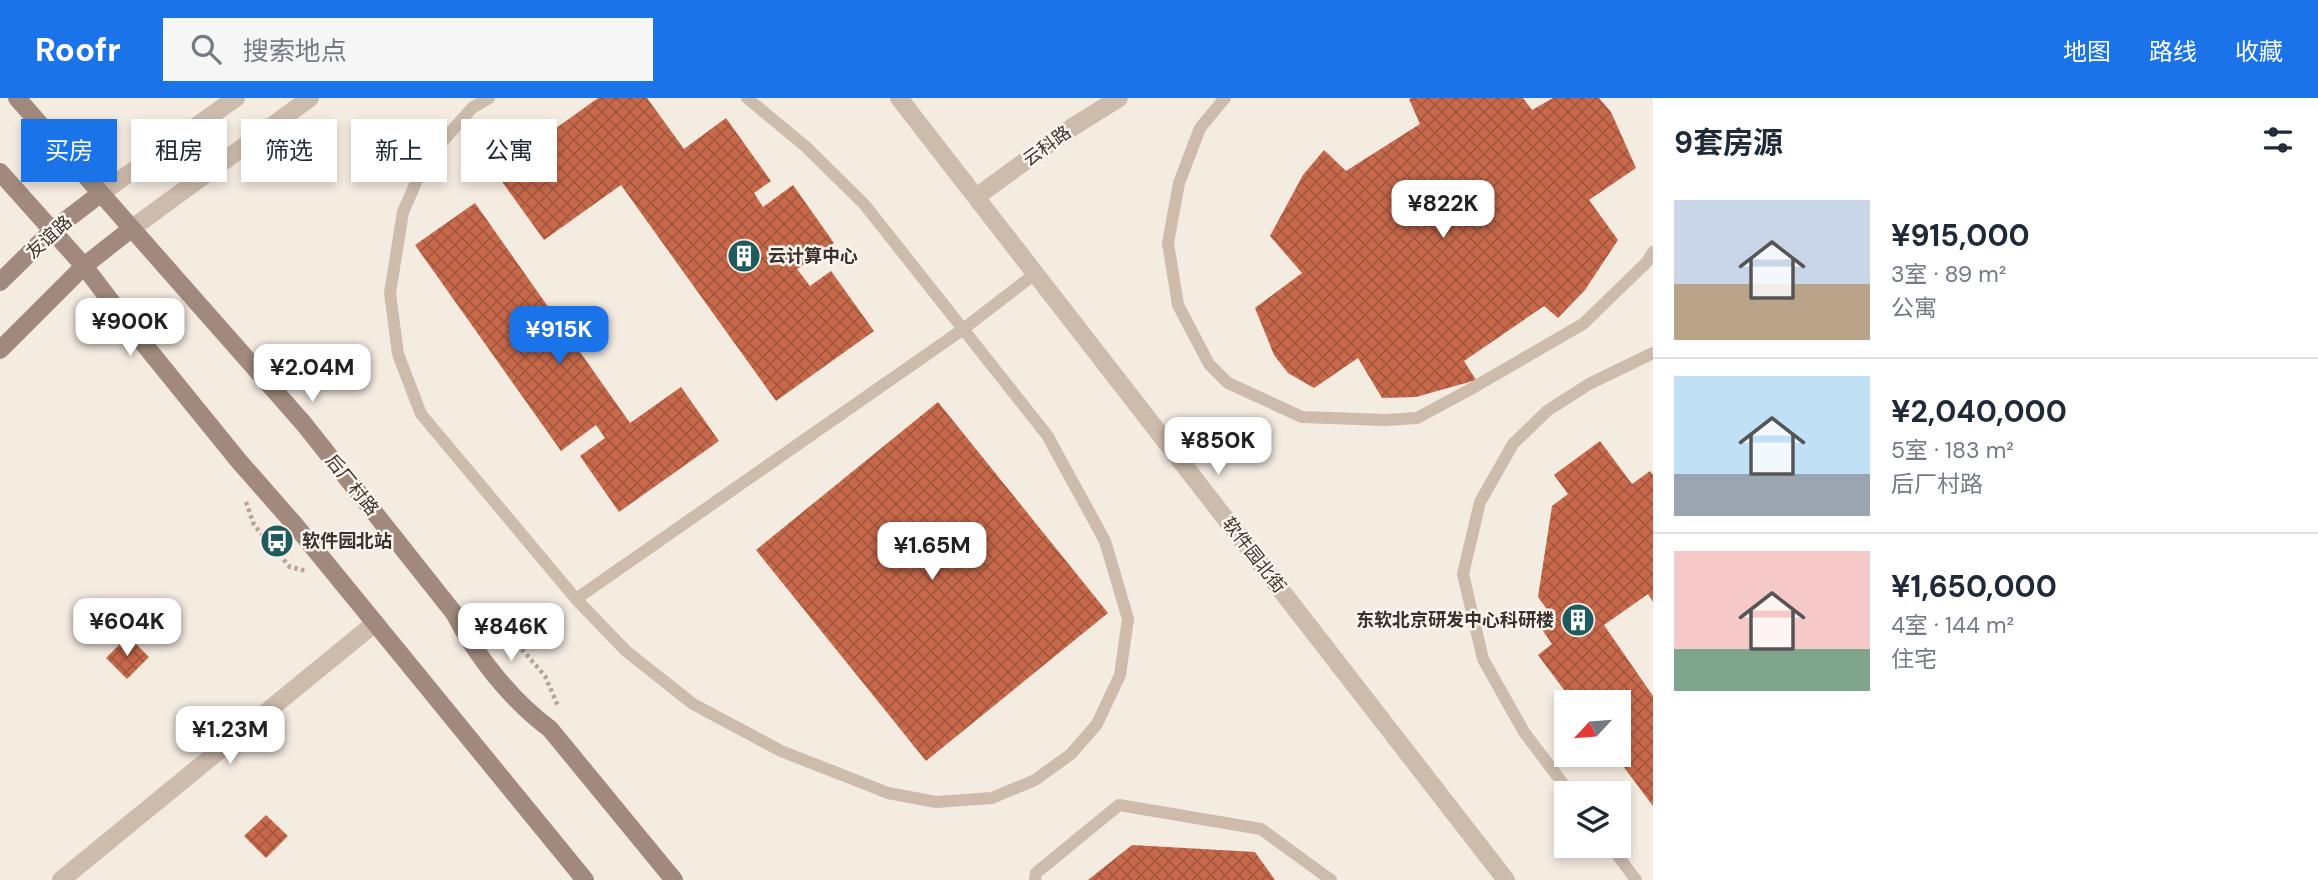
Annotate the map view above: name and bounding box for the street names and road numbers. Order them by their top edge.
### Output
street label: 云科路 [1018,120,1076,172]
street label: 友谊路 [21,210,77,264]
street label: 后厂村路 [320,449,384,521]
street label: 软件园北街 [1217,512,1291,598]

